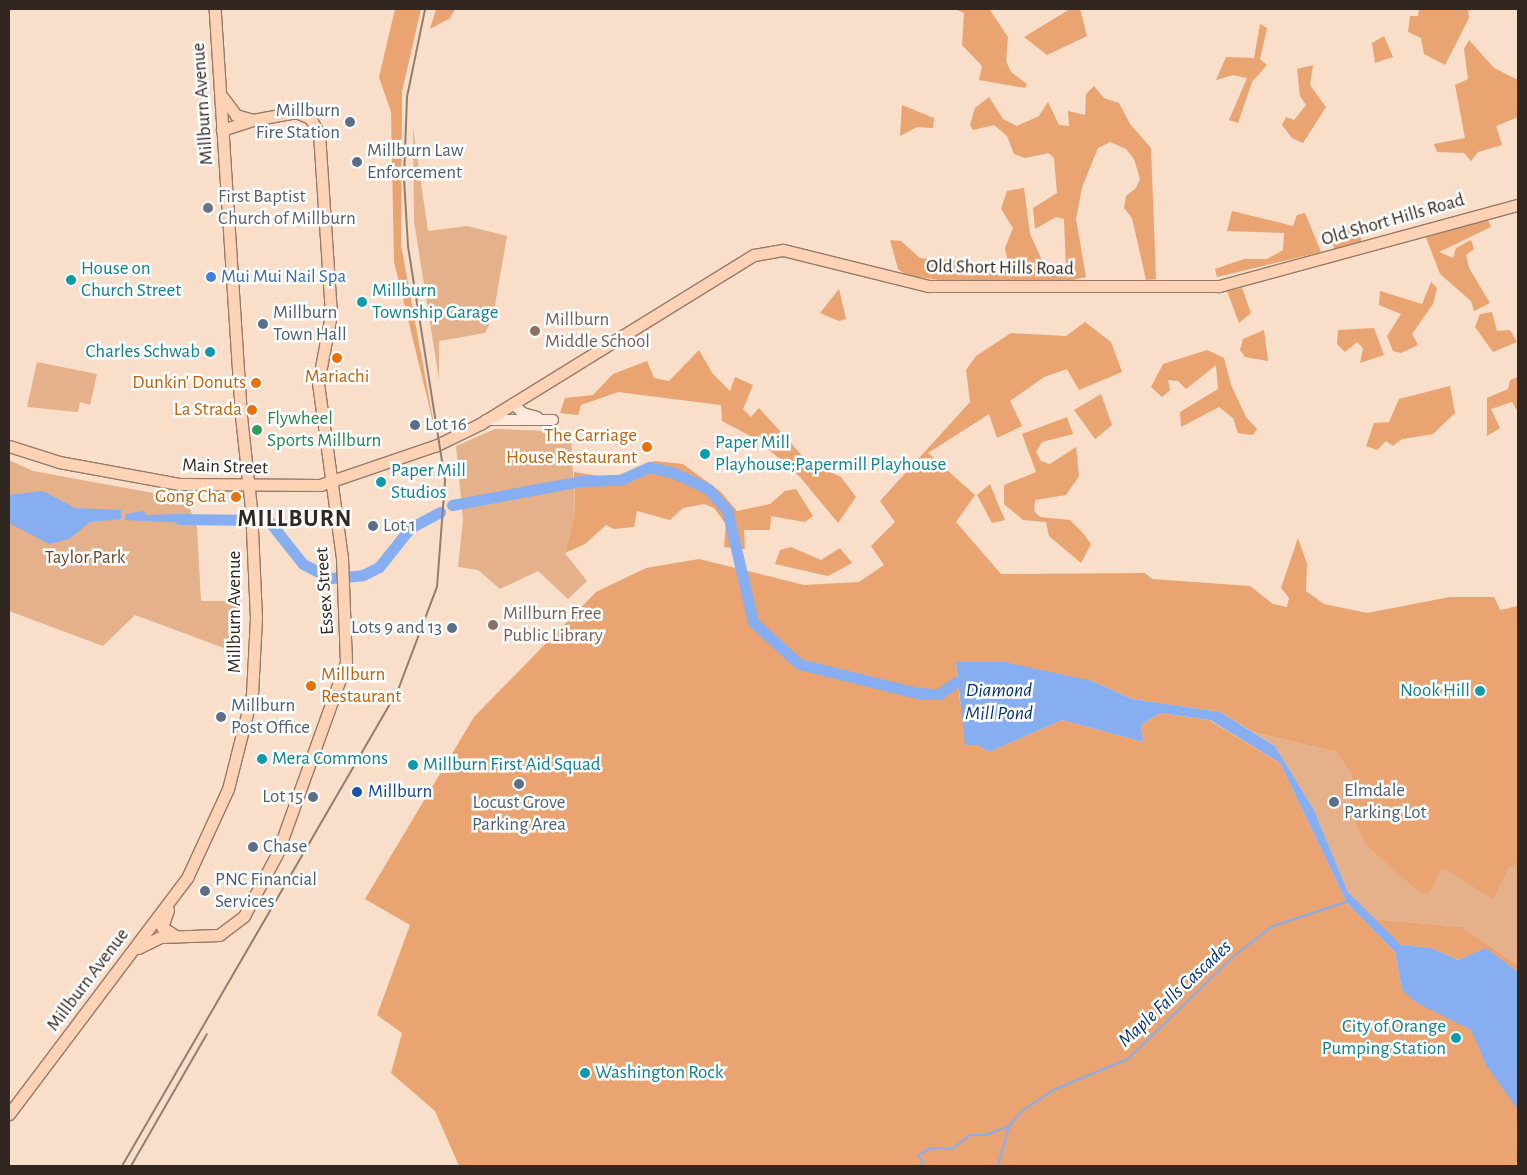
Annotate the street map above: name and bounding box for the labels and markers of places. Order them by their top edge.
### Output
place label: Millburn Fire Station [256,100,340,144]
marker: Millburn Fire Station [344,116,356,128]
place label: Millburn Law Enforcement [367,140,464,184]
marker: Millburn Law Enforcement [351,156,363,168]
place label: First Baptist Church of Millburn [218,186,356,230]
marker: First Baptist Church of Millburn [202,202,214,214]
place label: House on Church Street [81,258,181,302]
place label: Mui Mui Nail Spa [221,266,346,288]
marker: Mui Mui Nail Spa [205,271,217,283]
marker: House on Church Street [65,274,77,286]
place label: Millburn Township Garage [372,280,499,324]
marker: Millburn Township Garage [356,296,368,308]
place label: Millburn Town Hall [273,302,347,346]
place label: Millburn Middle School [545,309,650,353]
marker: Millburn Town Hall [257,318,269,330]
marker: Millburn Middle School [529,325,541,337]
place label: Charles Schwab [85,341,200,363]
marker: Charles Schwab [204,346,216,358]
marker: Mariachi [331,352,343,364]
place label: Mariachi [305,366,369,388]
place label: Dunkin' Donuts [132,372,246,394]
marker: Dunkin' Donuts [250,377,262,389]
place label: La Strada [174,399,242,421]
marker: La Strada [246,404,258,416]
place label: Flywheel Sports Millburn [267,408,381,452]
place label: Lot 16 [425,414,467,436]
marker: Lot 16 [409,419,421,431]
marker: Flywheel Sports Millburn [251,424,263,436]
place label: The Carriage House Restaurant [506,425,637,469]
place label: Paper Mill Playhouse;Papermill Playhouse [715,432,946,476]
marker: The Carriage House Restaurant [641,441,653,453]
marker: Paper Mill Playhouse;Papermill Playhouse [699,448,711,460]
place label: Paper Mill Studios [391,460,466,504]
marker: Paper Mill Studios [375,476,387,488]
place label: Gong Cha [155,486,226,508]
marker: Gong Cha [230,491,242,503]
place label: Lot 1 [383,515,416,537]
marker: Lot 1 [367,520,379,532]
place label: Millburn Free Public Library [503,603,603,647]
place label: Lots 9 and 13 [351,617,442,639]
marker: Millburn Free Public Library [487,619,499,631]
marker: Lots 9 and 13 [446,622,458,634]
place label: Millburn Restaurant [321,664,401,708]
marker: Millburn Restaurant [305,680,317,692]
place label: Nook Hill [1400,680,1470,702]
marker: Nook Hill [1474,685,1486,697]
place label: Millburn Post Office [231,695,310,739]
marker: Millburn Post Office [215,711,227,723]
place label: Mera Commons [272,748,388,770]
marker: Mera Commons [256,753,268,765]
place label: Millburn First Aid Squad [423,754,601,776]
marker: Millburn First Aid Squad [407,759,419,771]
marker: Locust Grove Parking Area [513,778,525,790]
place label: Elmdale Parking Lot [1344,780,1427,824]
place label: Millburn [368,781,432,803]
marker: Millburn [350,785,364,799]
place label: Lot 15 [262,786,303,808]
marker: Lot 15 [307,791,319,803]
place label: Locust Grove Parking Area [472,792,566,836]
marker: Elmdale Parking Lot [1328,796,1340,808]
place label: Chase [263,836,307,858]
marker: Chase [247,841,259,853]
place label: PNC Financial Services [215,869,317,913]
marker: PNC Financial Services [199,885,211,897]
place label: City of Orange Pumping Station [1322,1016,1446,1060]
marker: City of Orange Pumping Station [1450,1032,1462,1044]
place label: Washington Rock [595,1062,723,1084]
marker: Washington Rock [579,1067,591,1079]

